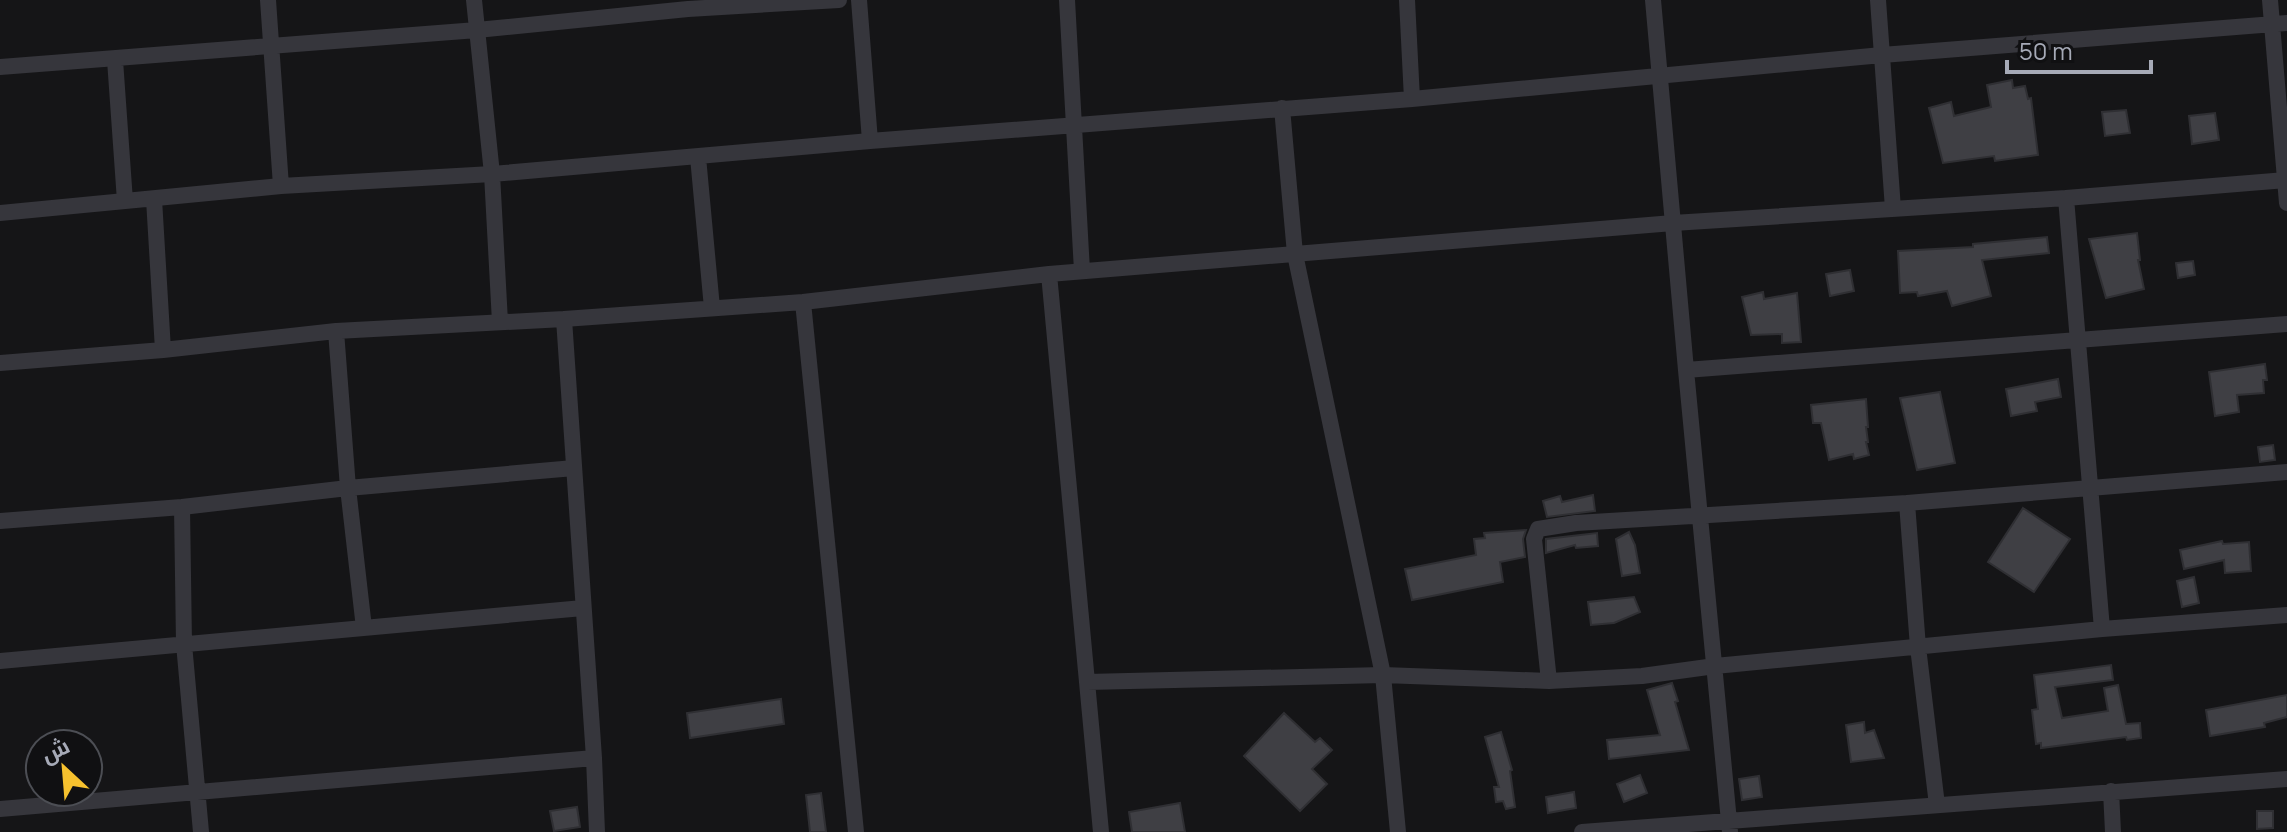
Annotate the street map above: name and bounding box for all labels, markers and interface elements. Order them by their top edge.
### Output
scale bar [2007,24,2151,74]
text: 50 m [2019,34,2073,67]
north arrow [24,728,104,808]
text: ش [36,730,74,770]

